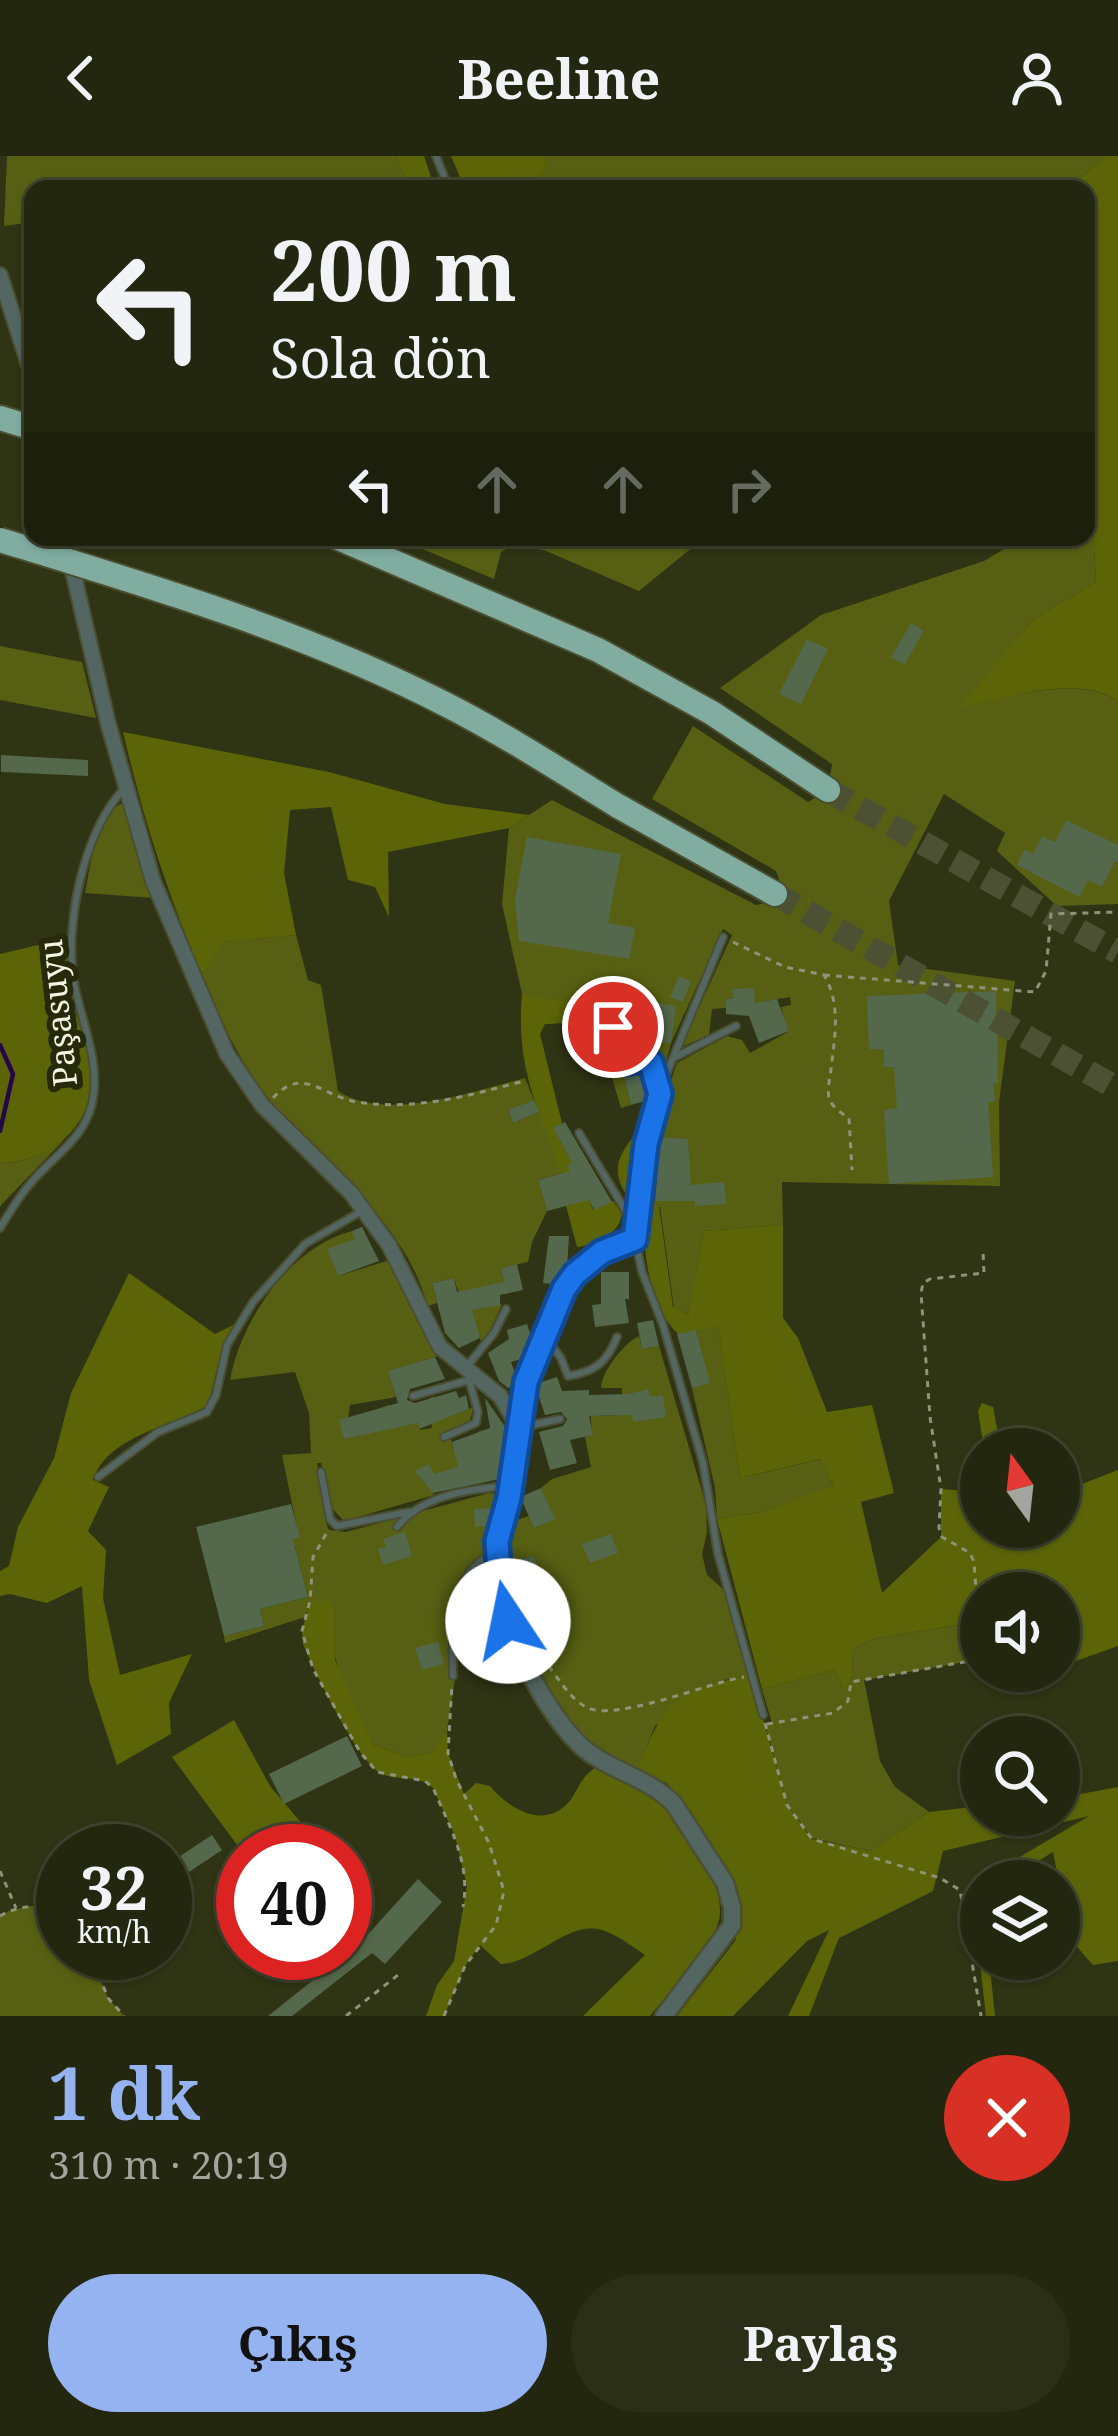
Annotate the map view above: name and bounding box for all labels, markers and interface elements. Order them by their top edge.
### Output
text: Beeline [458,41,661,115]
icon: back [48,45,114,111]
icon: person [1004,45,1070,111]
text: 200 m [270,211,517,326]
icon: left [72,228,228,384]
text: Sola dön [270,320,491,394]
icon: left [338,456,404,522]
icon: ahead [464,456,530,522]
icon: ahead [590,456,656,522]
icon: right [716,456,782,522]
street label: Paşasuyu [27,937,87,1089]
pin [562,976,664,1078]
icon: arrive [580,994,646,1060]
north arrow [960,1428,1080,1548]
map controls [960,1428,1080,1980]
position arrow [445,1558,571,1684]
button: sound [960,1572,1080,1692]
button: search [960,1716,1080,1836]
speed limit sign: 40 [216,1824,372,1980]
text: 32 [80,1846,148,1928]
button: layers [960,1860,1080,1980]
text: km/h [77,1911,151,1952]
text: 1 dk [48,2043,200,2141]
button: close [944,2055,1070,2181]
text: 310 m · 20:19 [48,2137,289,2190]
button: Çıkış [48,2274,547,2412]
button: Paylaş [571,2274,1070,2412]

